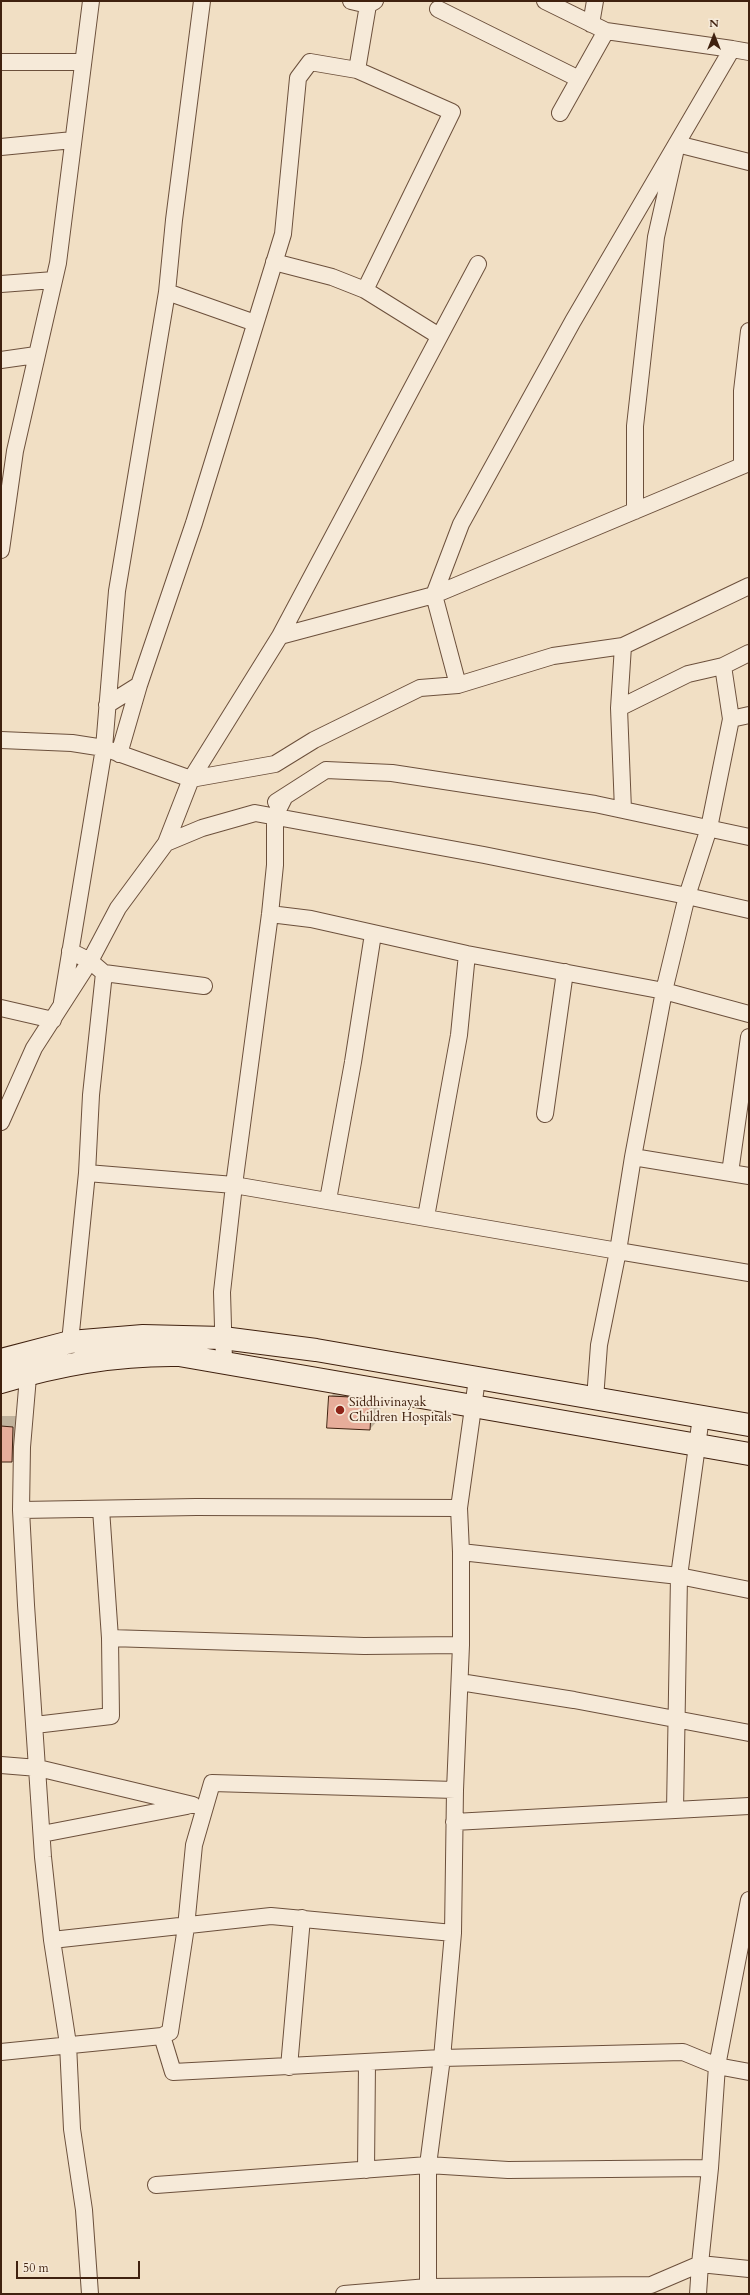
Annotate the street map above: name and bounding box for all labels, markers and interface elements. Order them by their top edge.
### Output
north arrow [694,16,734,56]
text: N [709,16,719,31]
place label: Siddhivinayak Children Hospitals [349,1395,452,1426]
marker: Siddhivinayak Children Hospitals [334,1404,346,1416]
scale bar [18,2253,142,2279]
text: 50 m [23,2260,49,2276]

